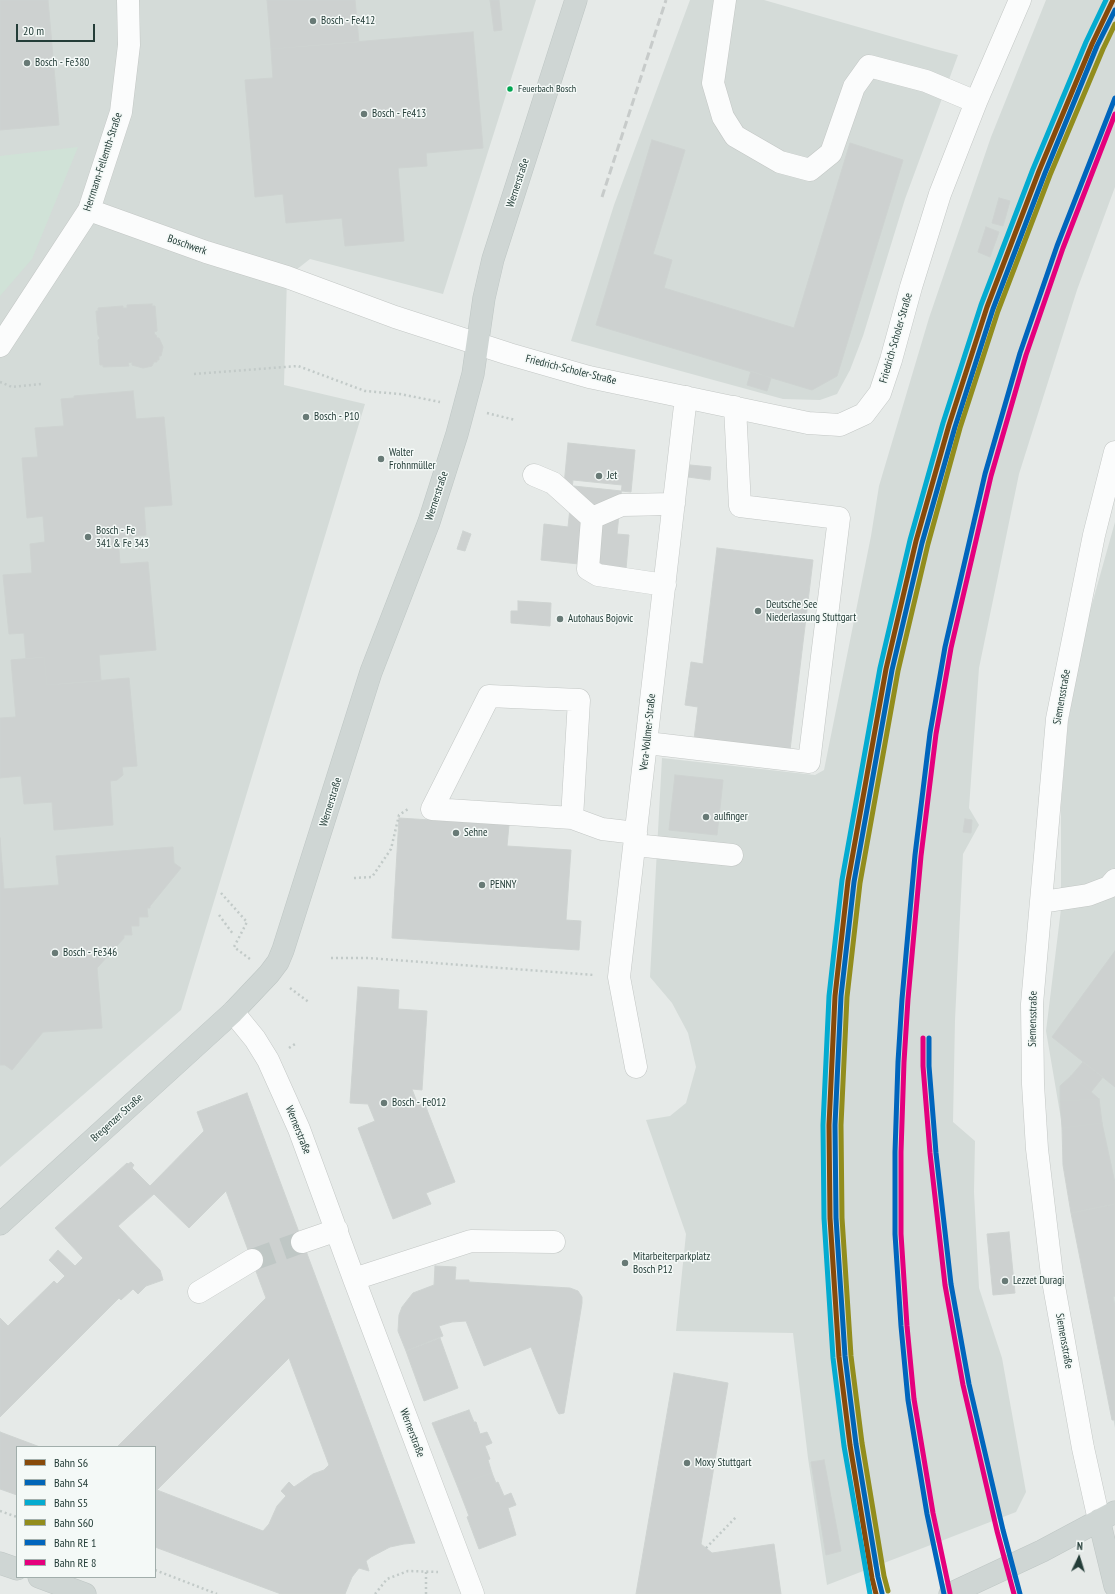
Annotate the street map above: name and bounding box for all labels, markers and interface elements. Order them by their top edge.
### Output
place label: Bosch - Fe412 [321,14,375,28]
scale bar [18,16,97,42]
marker: Bosch - Fe412 [308,16,318,26]
text: 20 m [23,23,44,38]
place label: Bosch - Fe380 [35,56,89,70]
marker: Bosch - Fe380 [22,58,32,68]
place label: Feuerbach Bosch [518,83,576,95]
marker: Feuerbach Bosch [505,84,515,94]
place label: Bosch - Fe413 [372,107,426,121]
marker: Bosch - Fe413 [359,109,369,119]
street label: Herrmann-Fellemth-Straße [81,111,125,213]
street label: Wernerstraße [504,157,532,209]
street label: Boschwerk [166,232,208,258]
street label: Friedrich-Scholer-Straße [877,291,915,385]
street label: Friedrich-Scholer-Straße [524,352,618,388]
place label: Bosch - P10 [314,410,359,424]
marker: Bosch - P10 [301,412,311,422]
place label: Walter Frohnmüller [389,446,436,472]
marker: Walter Frohnmüller [376,454,386,464]
place label: Jet [607,469,617,483]
street label: Wernerstraße [423,470,451,522]
marker: Jet [594,471,604,481]
place label: Bosch - Fe 341 & Fe 343 [96,524,149,550]
marker: Bosch - Fe 341 & Fe 343 [83,532,93,542]
place label: Deutsche See Niederlassung Stuttgart [766,598,856,624]
marker: Deutsche See Niederlassung Stuttgart [753,606,763,616]
place label: Autohaus Bojovic [568,612,633,626]
marker: Autohaus Bojovic [555,614,565,624]
street label: Siemensstraße [1051,668,1073,726]
street label: Vera-Vollmer-Straße [637,693,659,771]
street label: Wernerstraße [317,776,345,828]
place label: aulfinger [714,810,748,824]
marker: aulfinger [701,812,711,822]
place label: Sehne [464,826,487,840]
marker: Sehne [451,828,461,838]
place label: PENNY [490,878,517,892]
marker: PENNY [477,880,487,890]
place label: Bosch - Fe346 [63,946,117,960]
marker: Bosch - Fe346 [50,948,60,958]
street label: Siemensstraße [1026,991,1040,1047]
street label: Bregenzer Straße [88,1091,146,1145]
place label: Bosch - Fe012 [392,1096,446,1110]
marker: Bosch - Fe012 [379,1098,389,1108]
street label: Wernerstraße [282,1104,314,1156]
place label: Mitarbeiterparkplatz Bosch P12 [633,1250,710,1276]
marker: Mitarbeiterparkplatz Bosch P12 [620,1258,630,1268]
place label: Lezzet Duragi [1013,1274,1064,1288]
marker: Lezzet Duragi [1000,1276,1010,1286]
street label: Siemensstraße [1053,1312,1075,1370]
street label: Wernerstraße [397,1407,427,1459]
legend [16,1446,156,1578]
text: Bahn S6 [54,1455,88,1470]
place label: Moxy Stuttgart [695,1456,751,1470]
marker: Moxy Stuttgart [682,1458,692,1468]
text: Bahn S4 [54,1475,88,1490]
text: Bahn S5 [54,1495,88,1510]
text: Bahn S60 [54,1515,93,1530]
text: Bahn RE 1 [54,1535,96,1550]
north arrow [1059,1538,1099,1578]
text: N [1076,1539,1083,1553]
text: Bahn RE 8 [54,1555,96,1570]

